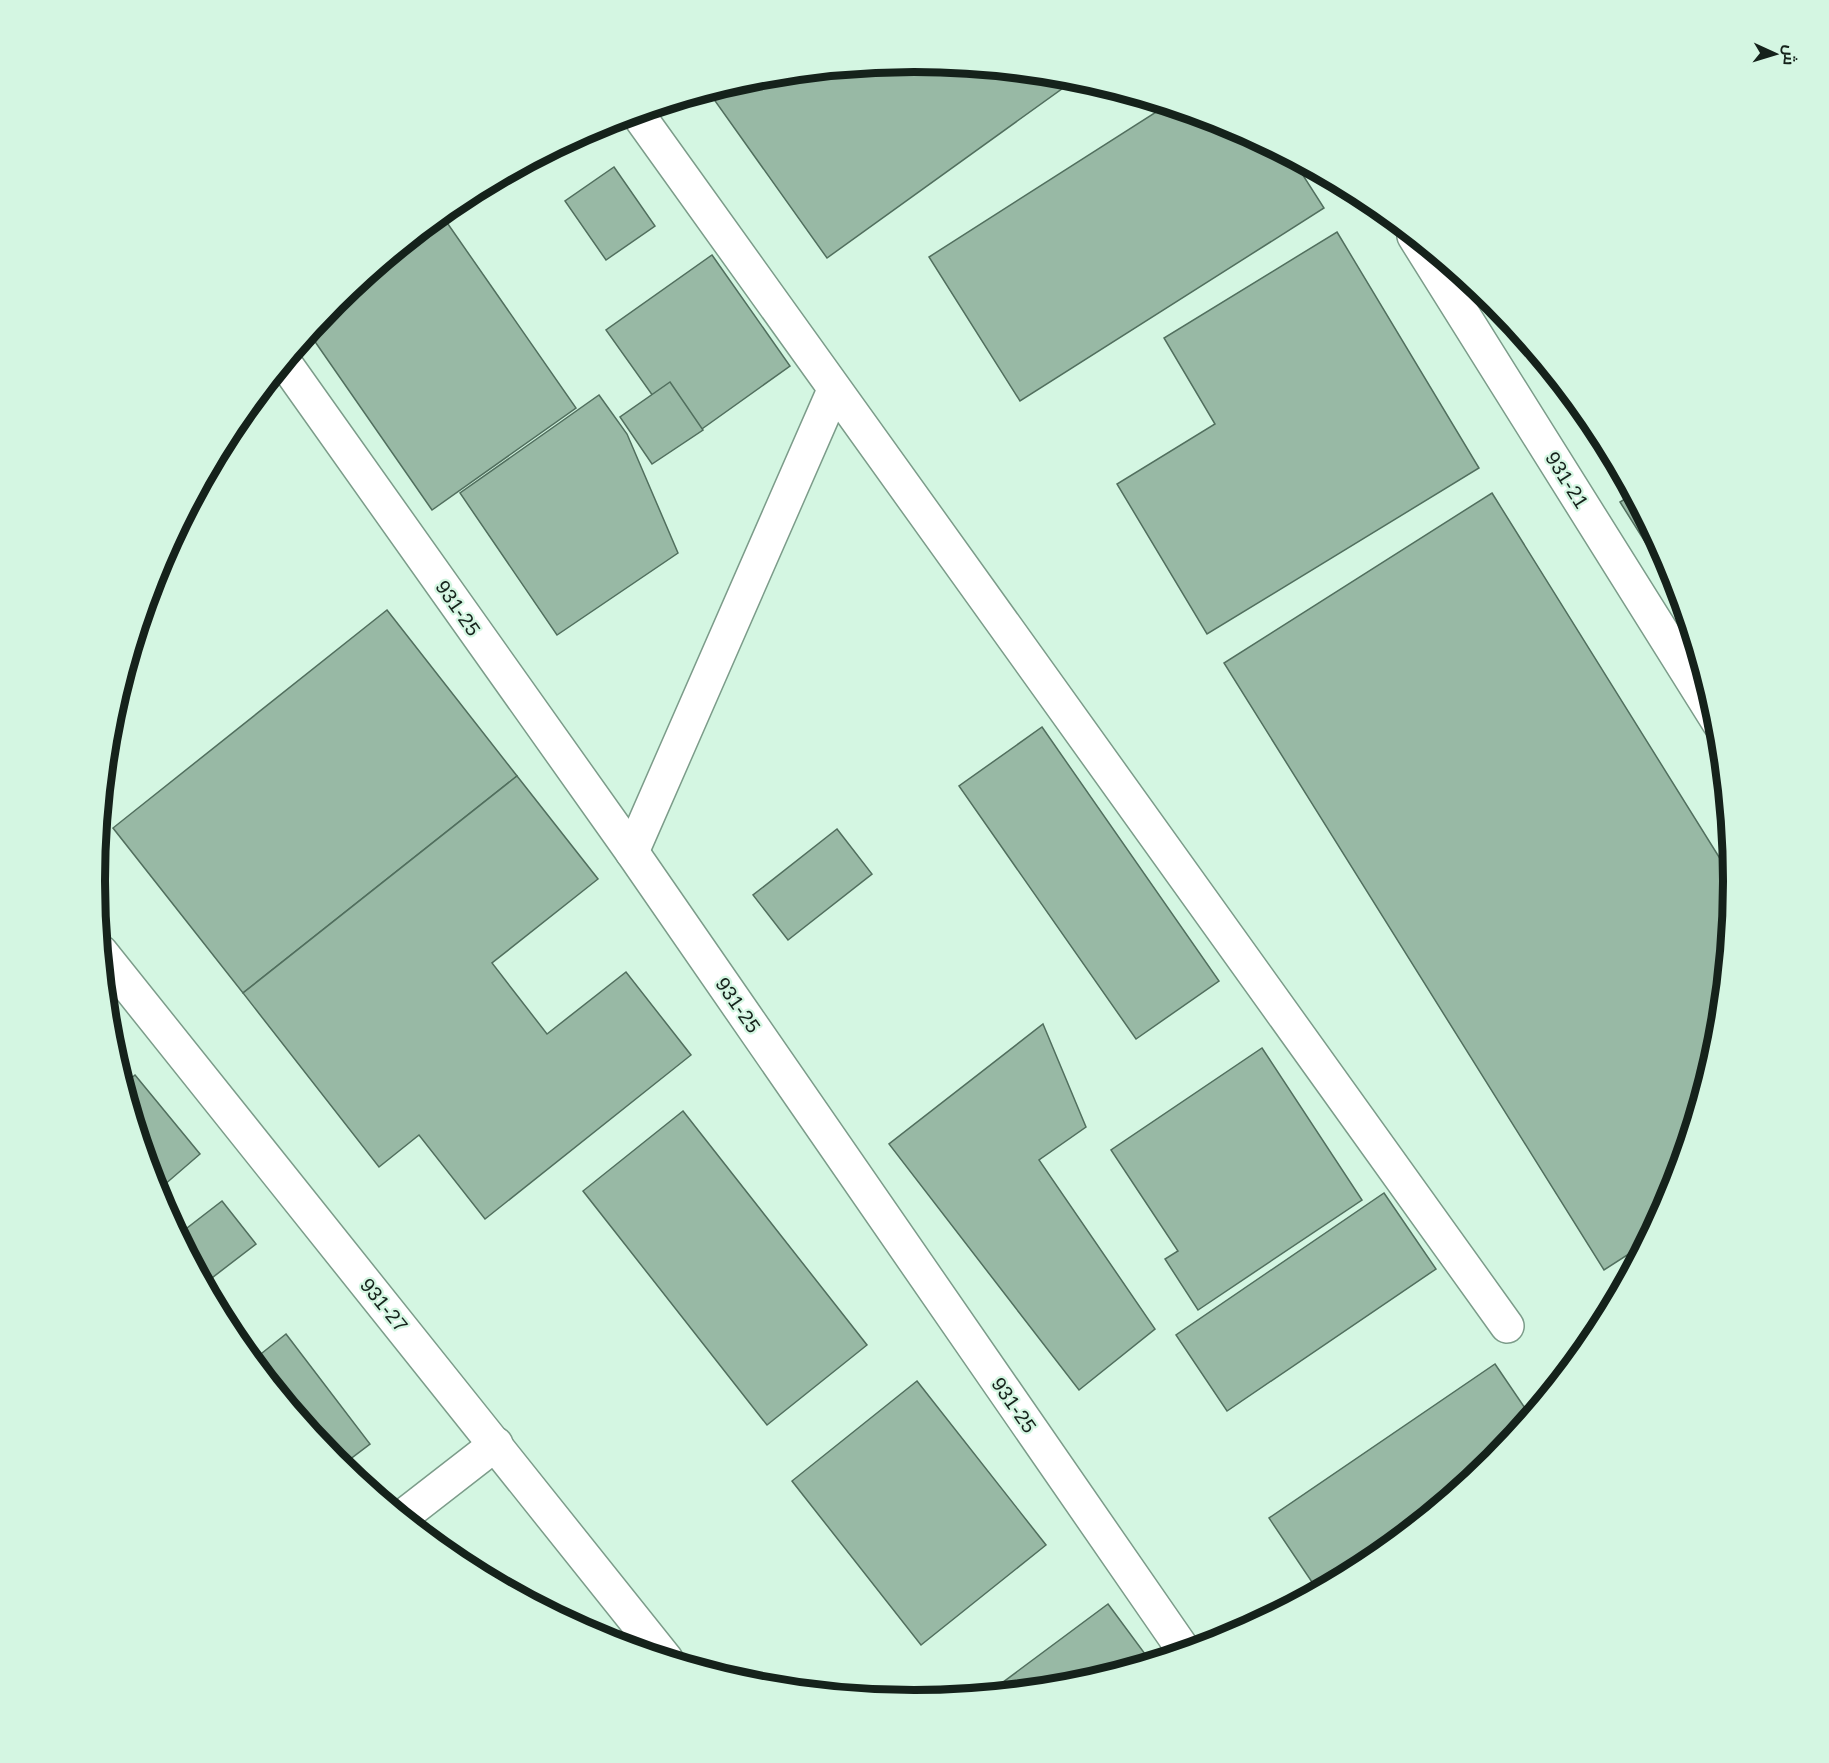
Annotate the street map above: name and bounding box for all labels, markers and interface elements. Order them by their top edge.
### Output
north arrow [1745,24,1805,84]
text: ش [1779,44,1799,66]
street label: 931-21 [1541,448,1593,512]
street label: 931-25 [431,576,485,640]
street label: 931-25 [711,973,765,1037]
street label: 931-27 [356,1274,412,1336]
street label: 931-25 [987,1373,1041,1437]

